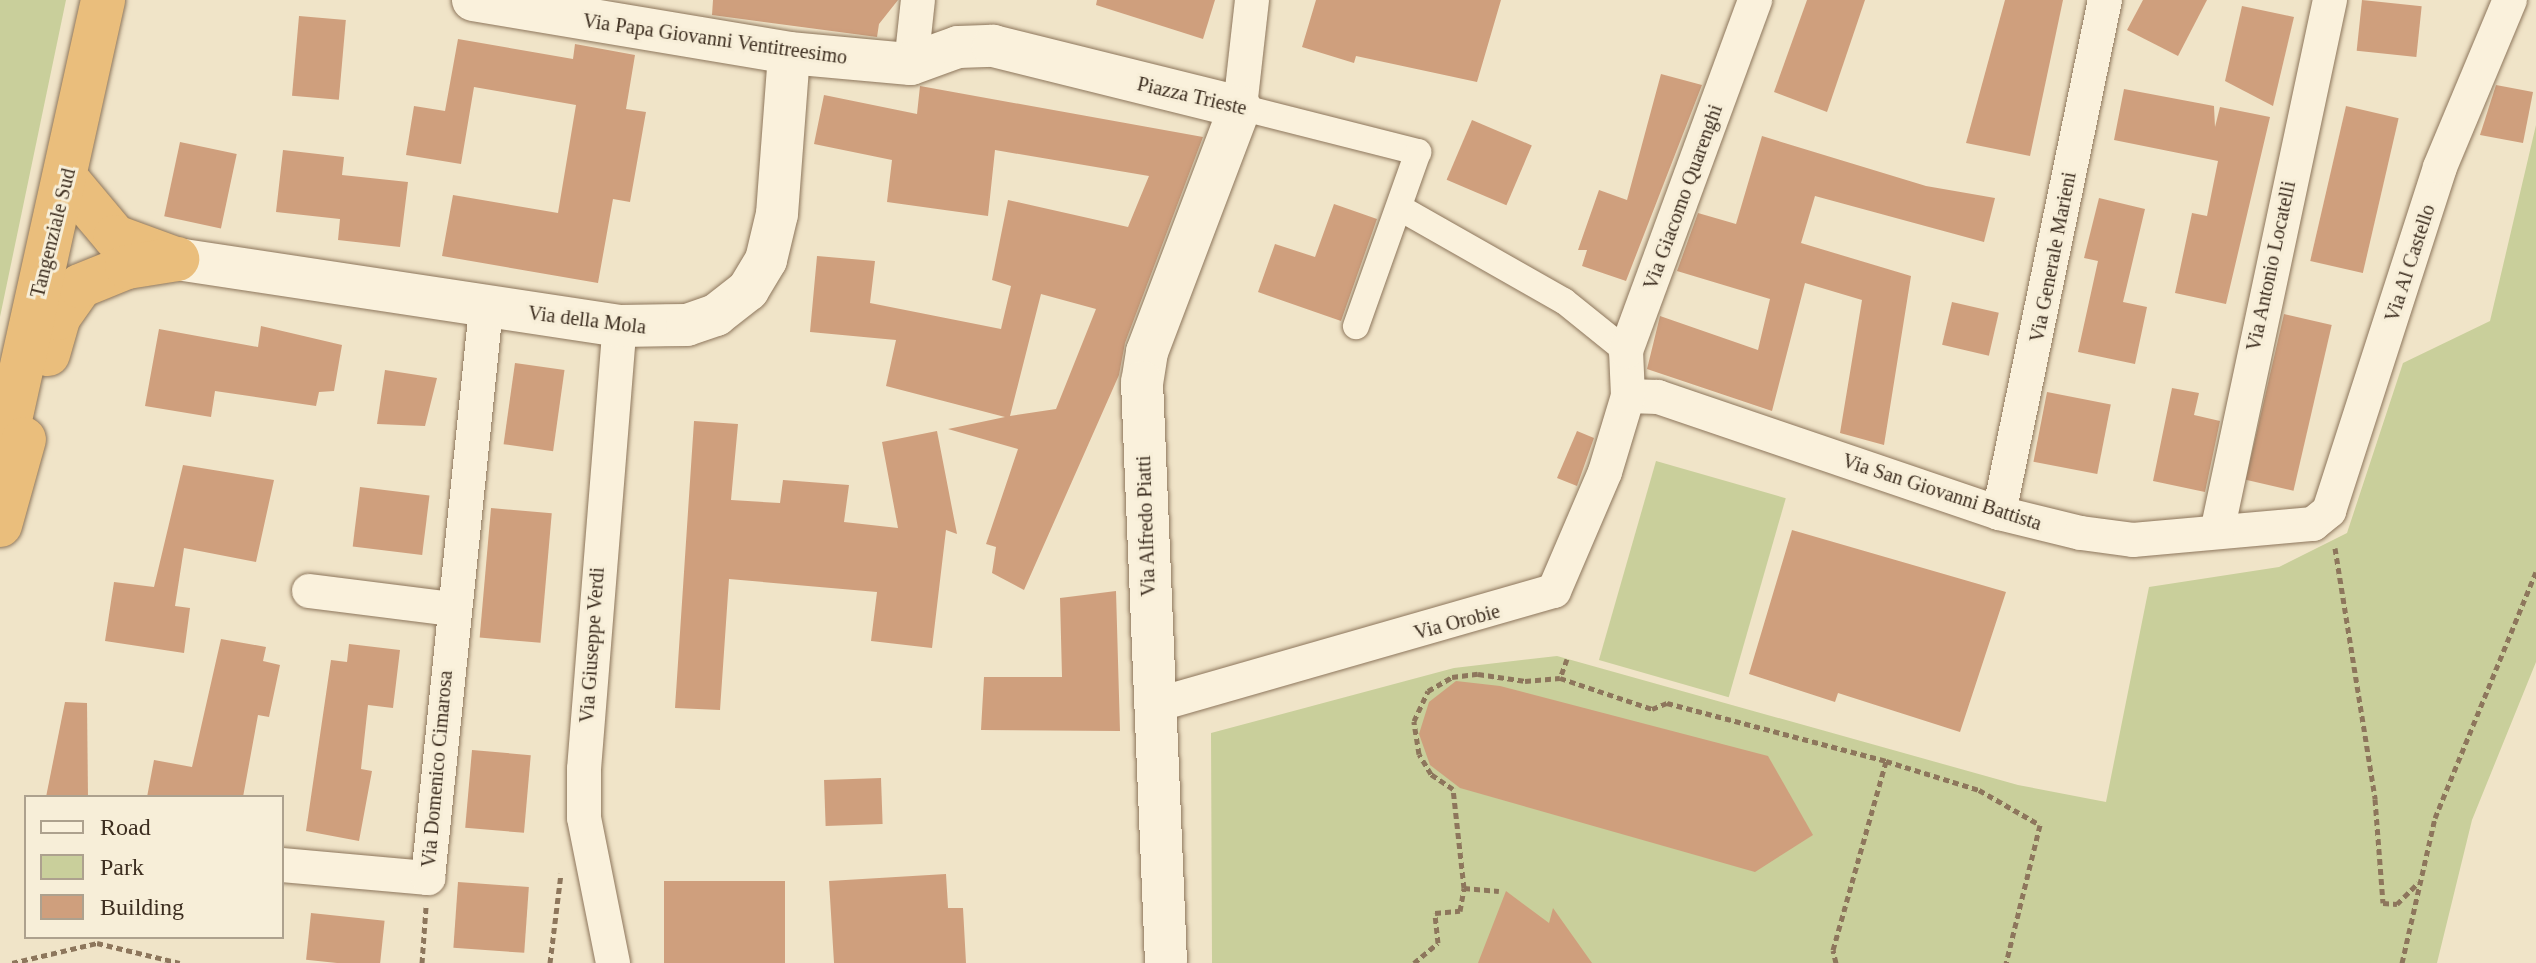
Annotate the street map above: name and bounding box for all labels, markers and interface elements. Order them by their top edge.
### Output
street label: Via Papa Giovanni Ventitreesimo [581,9,849,69]
street label: Piazza Trieste [1135,72,1249,120]
street label: Via Giacomo Quarenghi [1638,101,1728,293]
street label: Tangenziale Sud [25,166,81,300]
street label: Via Generale Marieni [2025,170,2081,344]
street label: Via Antonio Locatelli [2241,178,2301,354]
street label: Via Al Castello [2380,201,2440,325]
street label: Via della Mola [527,301,647,339]
street label: Via San Giovanni Battista [1839,448,2045,536]
street label: Via Alfredo Piatti [1132,455,1160,597]
street label: Via Giuseppe Verdi [575,566,609,724]
street label: Via Orobie [1411,599,1503,645]
street label: Via Domenico Cimarosa [416,670,458,868]
legend [24,795,284,939]
text: Road [100,814,151,840]
text: Park [100,854,144,880]
text: Building [100,894,184,920]

